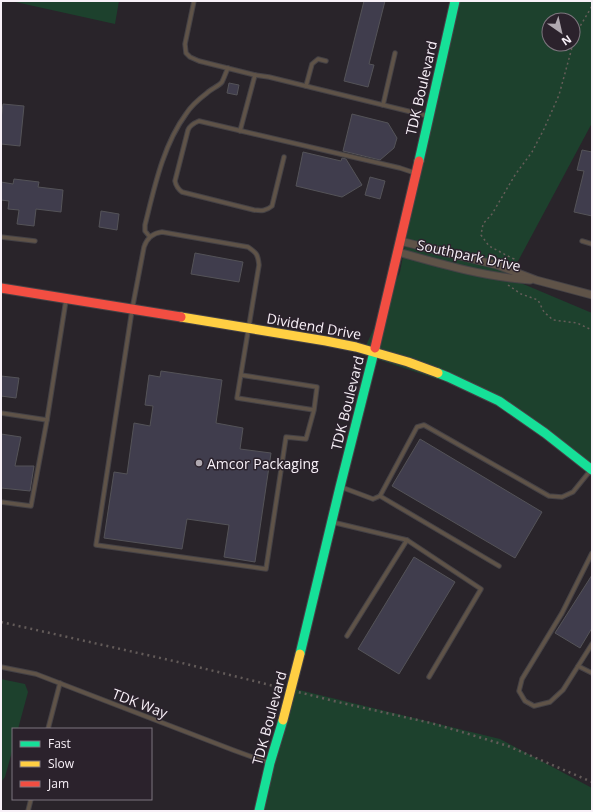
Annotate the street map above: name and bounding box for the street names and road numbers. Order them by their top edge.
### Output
street label: TDK Boulevard [401,39,441,137]
street label: Southpark Drive [415,235,523,275]
street label: Dividend Drive [265,308,363,344]
street label: TDK Boulevard [326,354,368,452]
street label: TDK Boulevard [247,669,291,767]
street label: TDK Way [110,684,171,723]

